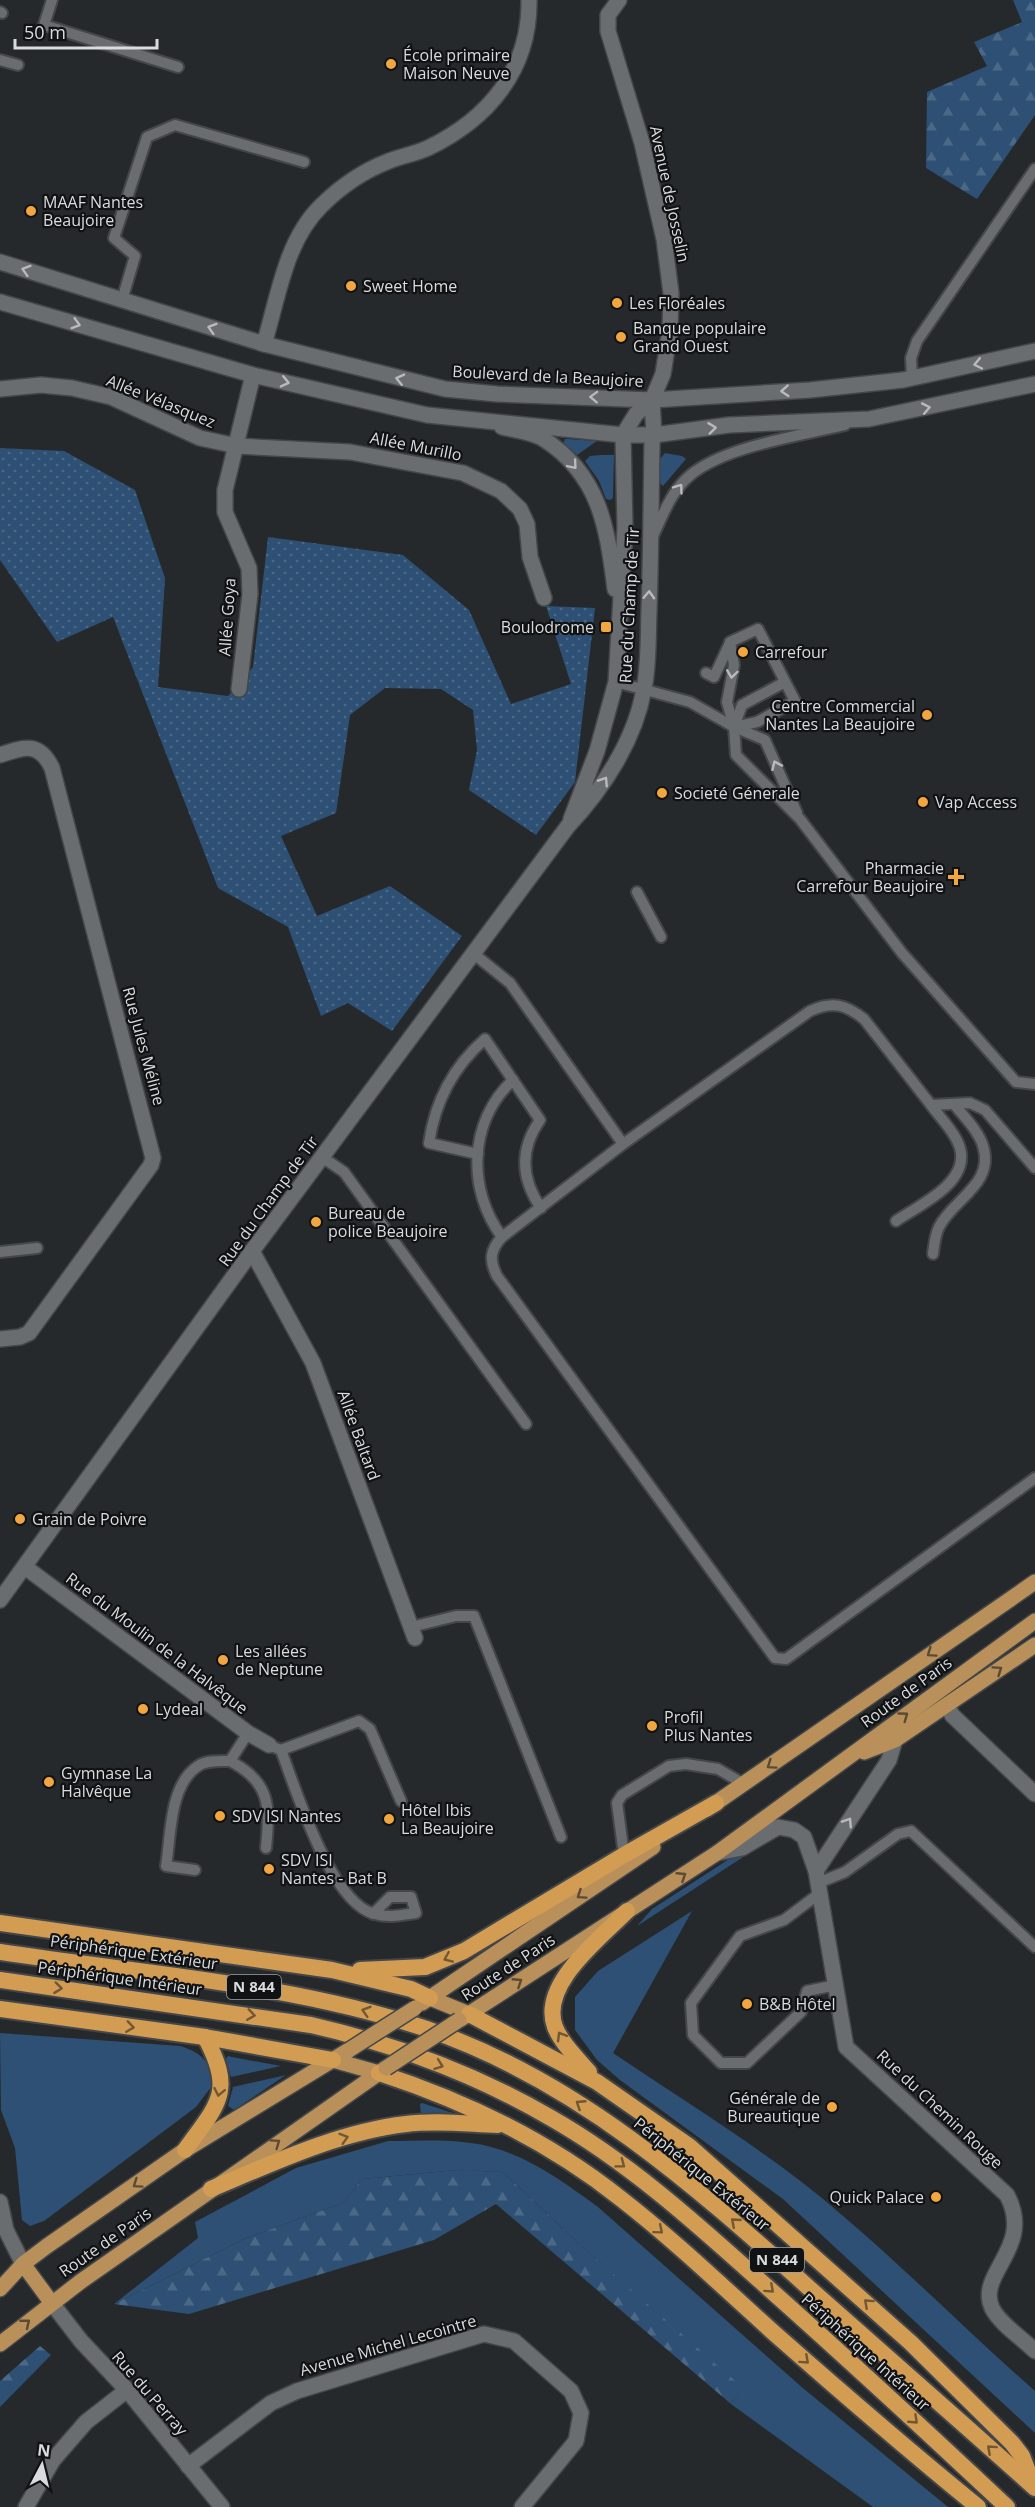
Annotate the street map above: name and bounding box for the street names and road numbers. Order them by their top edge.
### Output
street label: Avenue de Josselin [645,124,695,264]
street label: Boulevard de la Beaujoire [452,360,644,392]
street label: Allée Vélasquez [103,369,219,433]
street label: Allée Murillo [368,426,464,466]
street label: Rue du Champ de Tir [614,526,644,684]
street label: Allée Goya [213,577,241,657]
street label: Rue Jules Méline [118,984,170,1108]
street label: Rue du Champ de Tir [213,1131,323,1271]
street label: Allée Baltard [333,1387,385,1483]
street label: Rue du Moulin de la Halvêque [61,1567,253,1719]
street label: Route de Paris [856,1651,956,1733]
street label: Route de Paris [457,1928,559,2006]
street label: Périphérique Extérieur [49,1929,220,1975]
street label: Périphérique Intérieur [36,1956,204,2001]
road number: N 844 [227,1975,281,1999]
street label: Rue du Chemin Rouge [872,2045,1008,2173]
street label: Périphérique Extérieur [629,2112,775,2236]
street label: Route de Paris [55,2202,155,2282]
road number: N 844 [750,2248,804,2272]
street label: Périphérique Intérieur [797,2288,935,2416]
street label: Avenue Michel Lecointre [297,2309,479,2381]
street label: Rue du Perray [107,2346,193,2441]

